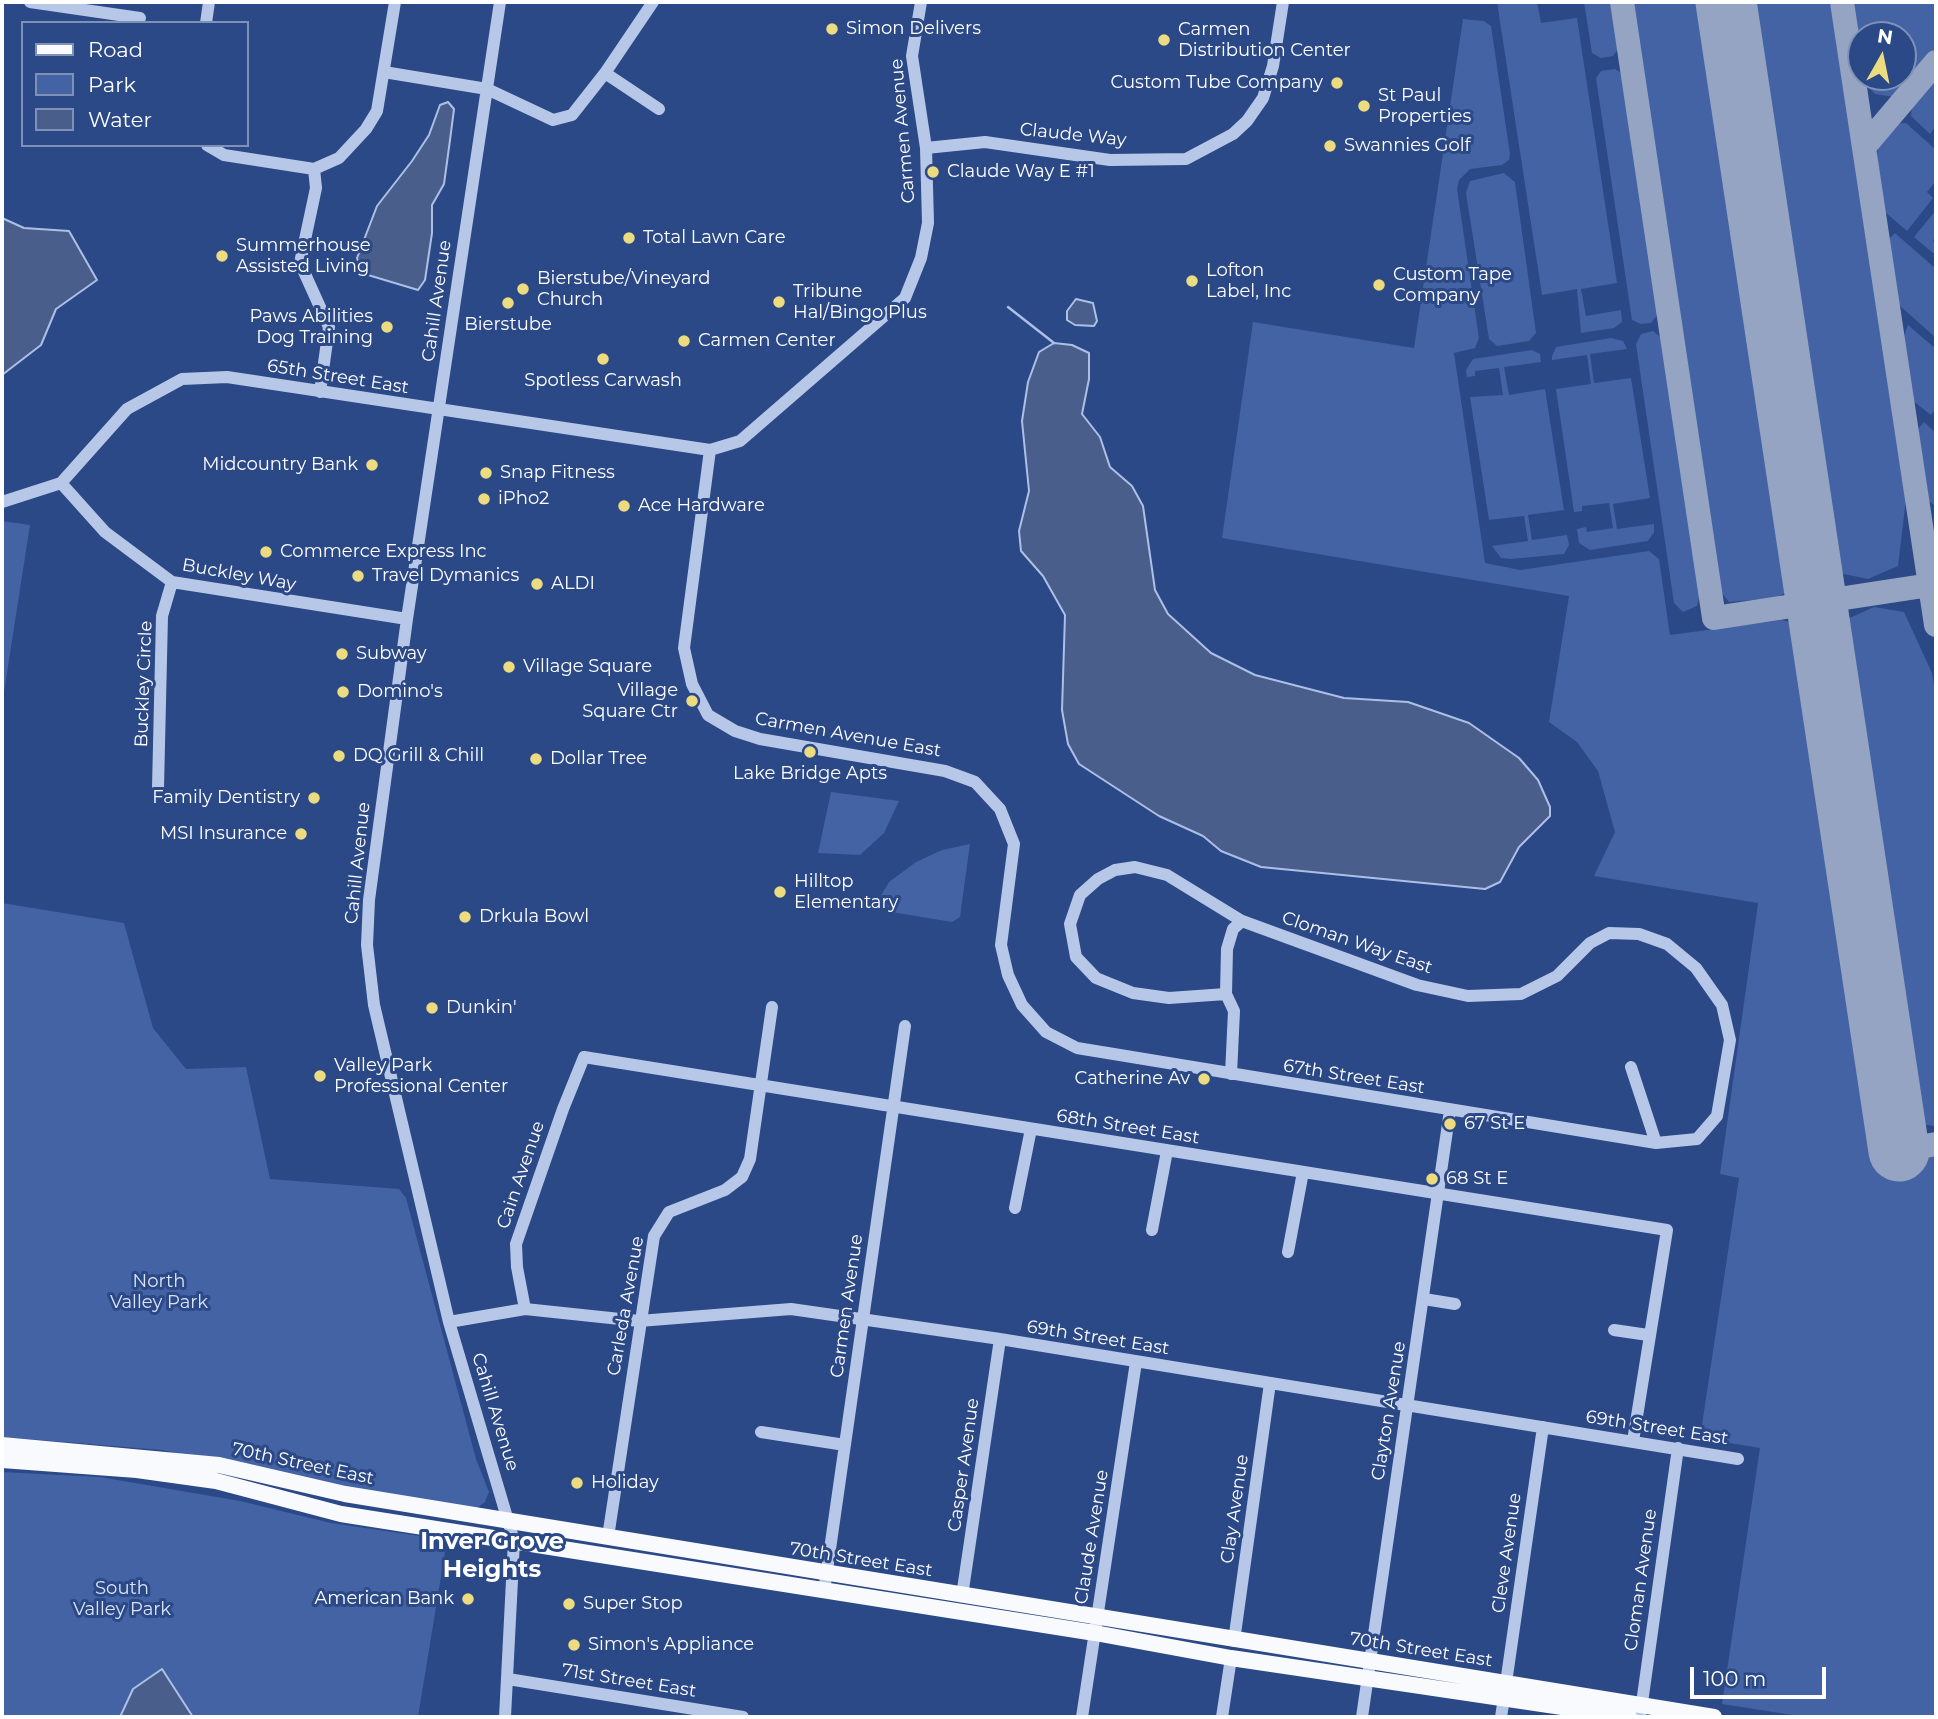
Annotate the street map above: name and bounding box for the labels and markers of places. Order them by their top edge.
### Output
place label: Simon Delivers [846,18,981,40]
place label: Carmen Distribution Center [1178,19,1351,61]
marker: Simon Delivers [824,21,840,37]
marker: Carmen Distribution Center [1156,32,1172,48]
place label: Custom Tube Company [1111,72,1323,94]
marker: Custom Tube Company [1329,75,1345,91]
place label: St Paul Properties [1378,85,1471,128]
marker: St Paul Properties [1356,98,1372,114]
place label: Swannies Golf [1344,135,1471,157]
marker: Swannies Golf [1322,138,1338,154]
place label: Claude Way E #1 [947,161,1095,183]
marker: Claude Way E #1 [925,164,941,180]
place label: Total Lawn Care [643,227,786,249]
marker: Total Lawn Care [621,230,637,246]
place label: Summerhouse Assisted Living [236,235,371,278]
marker: Summerhouse Assisted Living [214,248,230,264]
place label: Lofton Label, Inc [1206,260,1291,302]
place label: Custom Tape Company [1393,264,1512,306]
place label: Bierstube/Vineyard Church [537,268,711,310]
marker: Lofton Label, Inc [1184,273,1200,289]
marker: Custom Tape Company [1371,277,1387,293]
marker: Bierstube/Vineyard Church [515,281,531,297]
place label: Tribune Hal/Bingo Plus [793,281,927,324]
marker: Tribune Hal/Bingo Plus [771,294,787,310]
marker: Bierstube [500,295,516,311]
place label: Paws Abilities Dog Training [249,306,373,348]
place label: Bierstube [464,314,552,336]
marker: Paws Abilities Dog Training [379,319,395,335]
place label: Carmen Center [698,330,836,352]
marker: Carmen Center [676,333,692,349]
marker: Spotless Carwash [595,351,611,367]
place label: Spotless Carwash [524,370,682,392]
place label: Midcountry Bank [202,454,358,476]
marker: Midcountry Bank [364,457,380,473]
place label: Snap Fitness [500,462,615,484]
marker: Snap Fitness [478,465,494,481]
place label: iPho2 [498,488,549,510]
marker: iPho2 [476,491,492,507]
place label: Ace Hardware [638,495,765,517]
marker: Ace Hardware [616,498,632,514]
place label: Commerce Express Inc [280,541,487,563]
marker: Commerce Express Inc [258,544,274,560]
place label: Travel Dymanics [372,565,519,587]
marker: Travel Dymanics [350,568,366,584]
place label: ALDI [551,573,595,595]
marker: ALDI [529,576,545,592]
place label: Subway [356,643,427,665]
marker: Subway [334,646,350,662]
place label: Village Square [523,656,652,678]
marker: Village Square [501,659,517,675]
place label: Village Square Ctr [582,680,678,722]
place label: Domino's [357,681,443,703]
marker: Domino's [335,684,351,700]
marker: Village Square Ctr [684,693,700,709]
marker: Lake Bridge Apts [802,744,818,760]
place label: DQ Grill & Chill [353,745,484,767]
marker: DQ Grill & Chill [331,748,347,764]
place label: Dollar Tree [550,748,647,770]
marker: Dollar Tree [528,751,544,767]
place label: Lake Bridge Apts [733,763,887,785]
place label: Family Dentistry [152,787,300,809]
marker: Family Dentistry [306,790,322,806]
place label: MSI Insurance [160,823,287,845]
marker: MSI Insurance [293,826,309,842]
place label: Hilltop Elementary [794,871,898,914]
marker: Hilltop Elementary [772,884,788,900]
place label: Drkula Bowl [479,906,589,928]
marker: Drkula Bowl [457,909,473,925]
place label: Dunkin' [446,997,517,1019]
marker: Dunkin' [424,1000,440,1016]
place label: Valley Park Professional Center [334,1055,508,1098]
marker: Valley Park Professional Center [312,1068,328,1084]
place label: Catherine Av [1075,1068,1190,1090]
marker: Catherine Av [1196,1071,1212,1087]
place label: 67 St E [1464,1113,1525,1135]
marker: 67 St E [1442,1116,1458,1132]
place label: 68 St E [1446,1168,1508,1190]
marker: 68 St E [1424,1171,1440,1187]
place label: Holiday [591,1472,659,1494]
marker: Holiday [569,1475,585,1491]
place label: American Bank [314,1588,454,1610]
marker: American Bank [460,1591,476,1607]
place label: Super Stop [583,1593,683,1615]
marker: Super Stop [561,1596,577,1612]
place label: Simon's Appliance [588,1634,754,1656]
marker: Simon's Appliance [566,1637,582,1653]

